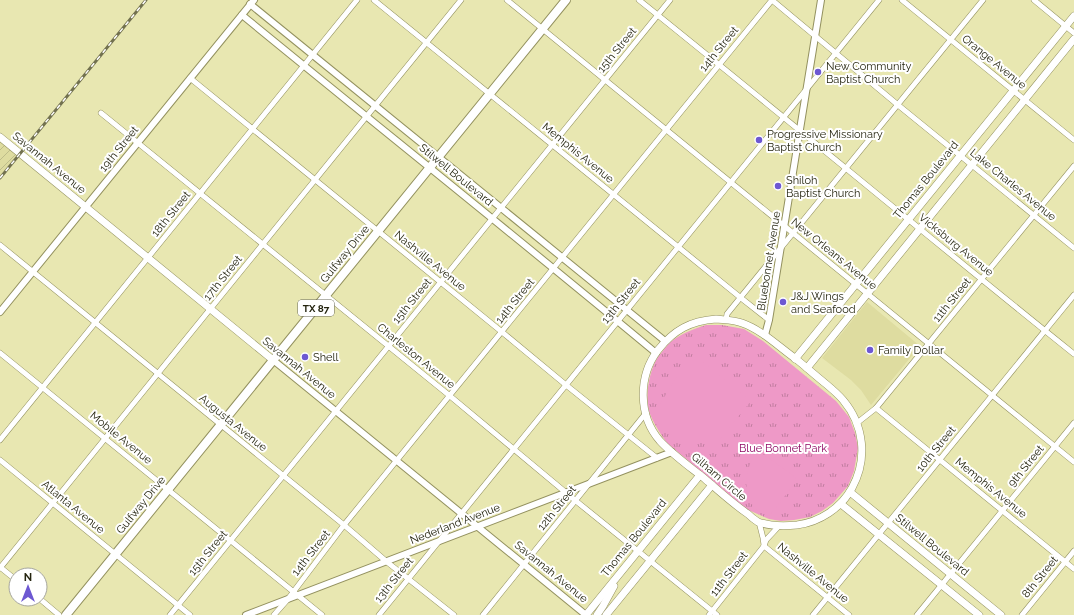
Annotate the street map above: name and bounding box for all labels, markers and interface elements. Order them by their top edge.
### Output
street label: 14th Street [697,24,741,74]
street label: 15th Street [595,25,639,75]
street label: Orange Avenue [959,32,1029,92]
place label: New Community Baptist Church [826,60,911,86]
marker: New Community Baptist Church [813,67,823,77]
street label: Memphis Avenue [540,120,617,186]
street label: 19th Street [97,123,141,174]
place label: Progressive Missionary Baptist Church [767,128,883,154]
street label: Savannah Avenue [10,129,89,197]
marker: Progressive Missionary Baptist Church [754,135,764,145]
street label: Thomas Boulevard [891,139,961,221]
street label: Stilwell Boulevard [417,141,496,209]
street label: Lake Charles Avenue [967,146,1059,224]
place label: Shiloh Baptist Church [786,174,861,200]
marker: Shiloh Baptist Church [773,181,783,191]
street label: 18th Street [149,188,193,239]
street label: Bluebonnet Avenue [755,210,783,312]
street label: Vicksburg Avenue [916,211,996,279]
street label: New Orleans Avenue [789,215,880,293]
street label: Gulfway Drive [318,222,373,285]
street label: Nashville Avenue [392,228,469,294]
street label: 17th Street [201,253,245,303]
street label: 11th Street [930,275,974,325]
street label: 15th Street [390,276,434,326]
street label: 14th Street [493,276,537,326]
street label: 13th Street [599,276,643,326]
place label: J&J Wings and Seafood [791,290,856,316]
marker: J&J Wings and Seafood [778,297,788,307]
road number: TX 87 [298,300,334,316]
street label: Charleston Avenue [375,321,458,392]
street label: Savannah Avenue [260,334,339,402]
place label: Family Dollar [878,344,944,357]
marker: Family Dollar [865,345,875,355]
place label: Shell [313,351,339,364]
marker: Shell [300,352,310,362]
street label: Augusta Avenue [197,392,270,455]
street label: Mobile Avenue [87,409,155,467]
street label: 10th Street [914,423,959,474]
park label: Blue Bonnet Park [739,442,827,455]
street label: 9th Street [1005,442,1047,489]
street label: Gilham Circle [689,450,750,504]
street label: Memphis Avenue [953,455,1030,521]
street label: Gulfway Drive [114,473,169,536]
street label: Atlanta Avenue [39,478,107,537]
street label: 12th Street [535,483,579,533]
street label: Thomas Boulevard [599,497,669,579]
street label: Nederland Avenue [408,501,502,547]
street label: Stilwell Boulevard [893,511,972,579]
street label: 14th Street [289,527,333,578]
street label: 15th Street [186,528,230,578]
street label: Savannah Avenue [512,538,591,606]
street label: Nashville Avenue [775,540,852,606]
street label: 11th Street [708,549,751,599]
street label: 8th Street [1019,553,1061,600]
street label: 13th Street [372,555,416,605]
north arrow [8,567,48,607]
text: N [24,571,32,584]

